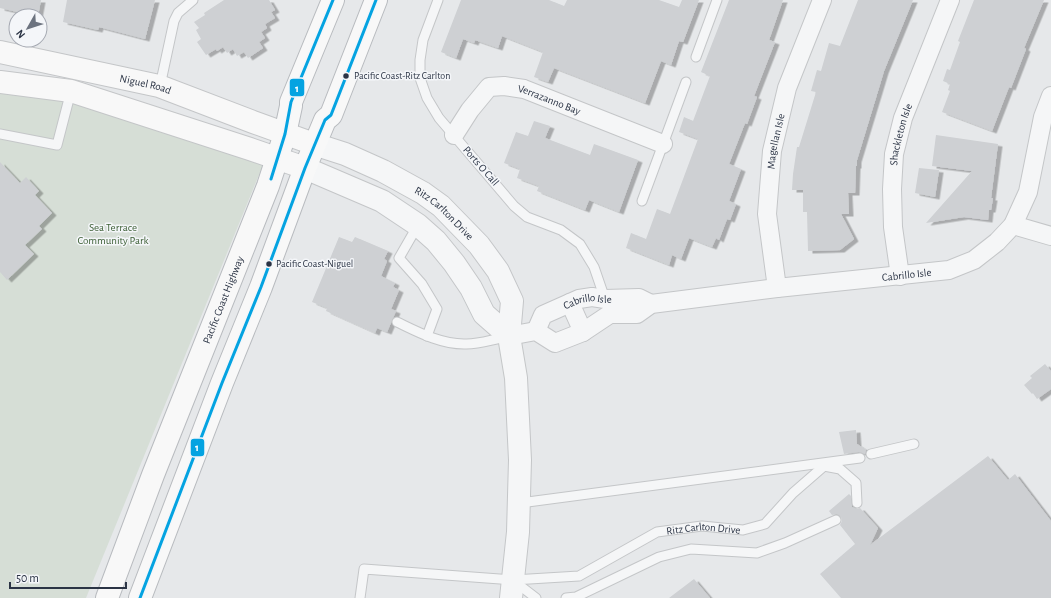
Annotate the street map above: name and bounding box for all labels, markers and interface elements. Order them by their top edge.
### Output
north arrow [8,8,48,48]
text: N [14,28,27,40]
marker: Pacific Coast-Ritz Carlton [341,71,351,81]
place label: Pacific Coast-Ritz Carlton [354,71,450,81]
street label: Niguel Road [119,72,173,96]
line badge: 1 [289,78,305,97]
text: 1 [295,83,299,94]
street label: Verrazanno Bay [517,83,583,116]
street label: Shackleton Isle [888,102,914,166]
street label: Magellan Isle [765,112,786,170]
street label: Ports O Call [461,144,501,188]
street label: Ritz Carlton Drive [413,184,476,242]
park label: Sea Terrace Community Park [77,222,149,246]
street label: Pacific Coast Highway [200,254,245,345]
marker: Pacific Coast-Niguel [264,259,274,269]
place label: Pacific Coast-Niguel [276,259,353,269]
street label: Cabrillo Isle [881,266,932,283]
street label: Cabrillo Isle [561,291,612,311]
line badge: 1 [190,438,205,457]
text: 1 [195,442,199,453]
street label: Ritz Carlton Drive [665,520,741,536]
scale bar [10,564,126,590]
text: 50 m [16,572,39,584]

